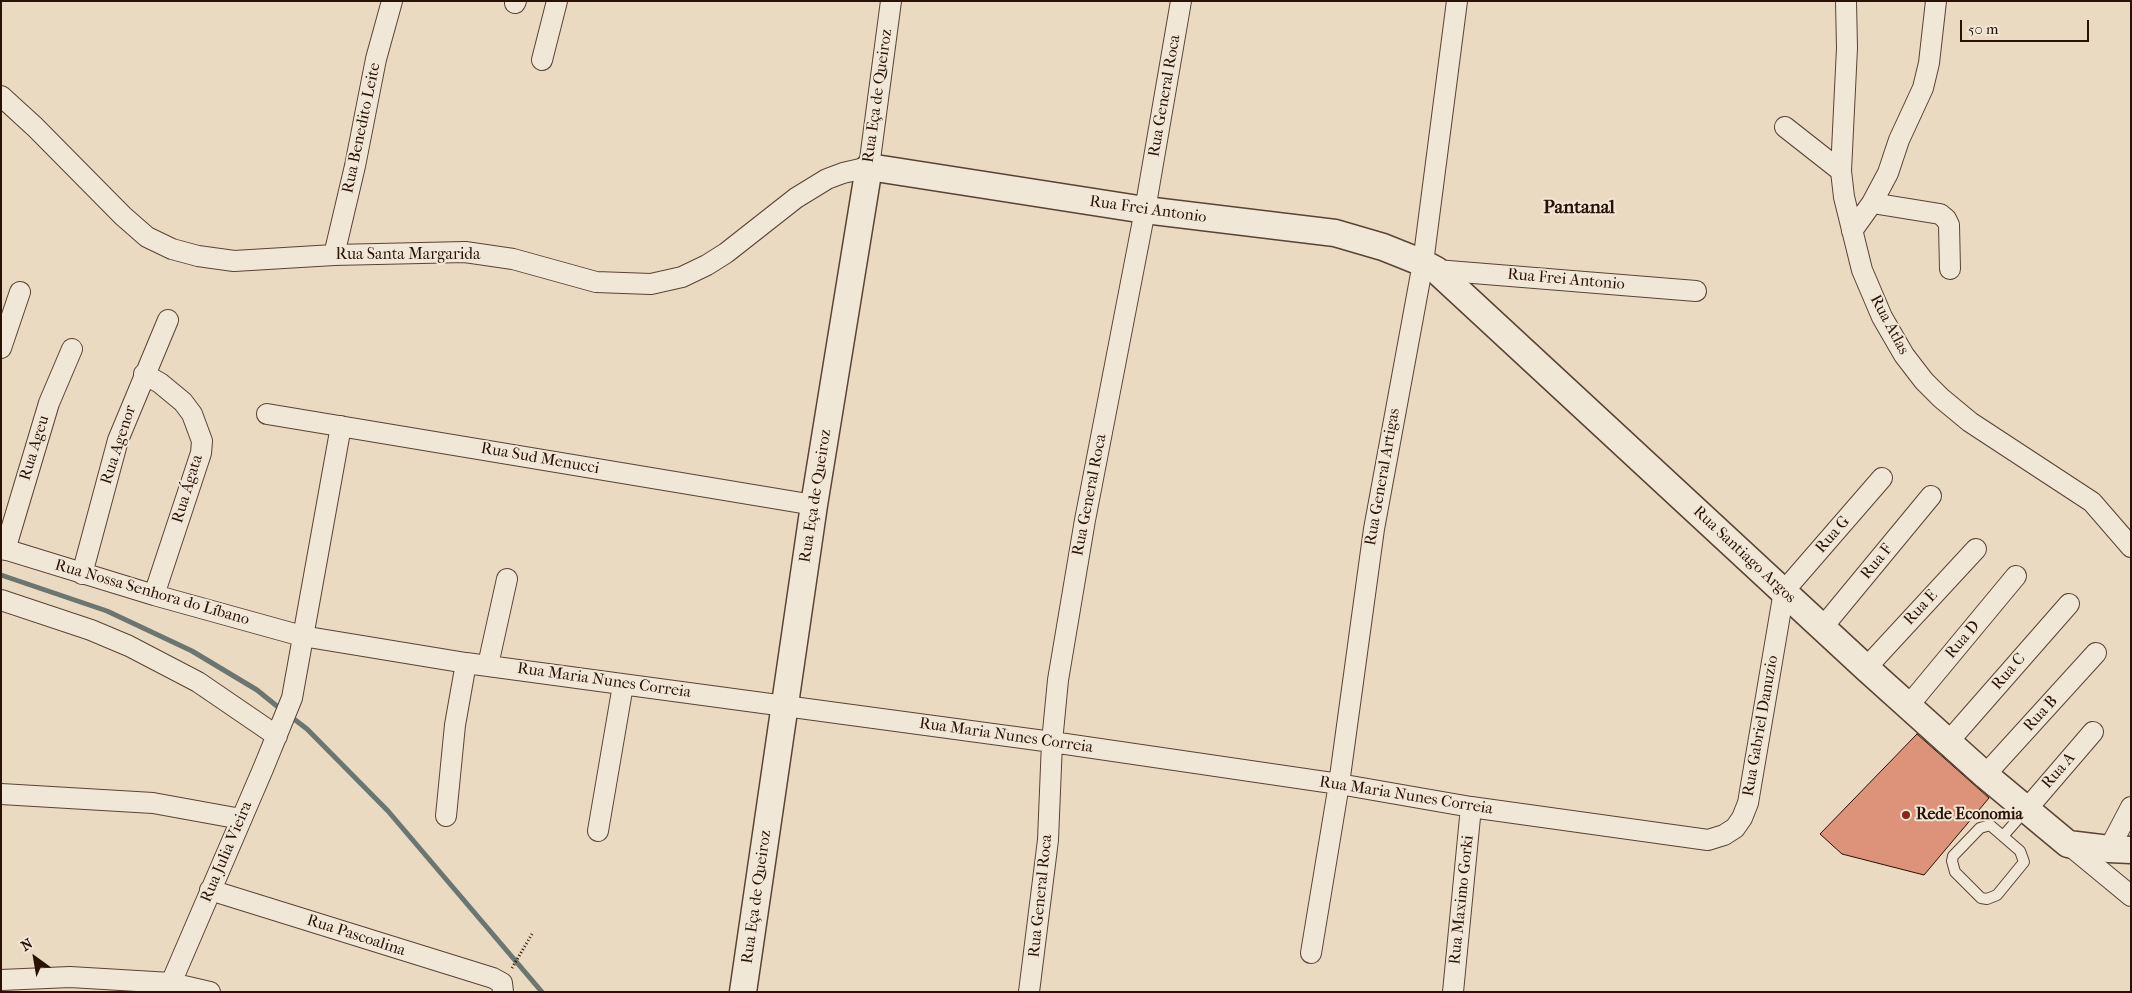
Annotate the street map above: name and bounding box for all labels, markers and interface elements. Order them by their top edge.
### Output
scale bar [1962,10,2091,42]
text: 50 m [1968,20,1998,38]
street label: Rua Eça de Queiroz [859,28,897,164]
street label: Rua General Roca [1145,33,1185,159]
street label: Rua Benedito Leite [339,61,385,195]
street label: Rua Frei Antonio [1088,192,1208,228]
district label: Pantanal [1543,197,1615,219]
street label: Rua Santa Margarida [336,245,480,265]
street label: Rua Frei Antonio [1506,265,1626,295]
street label: Rua Atlas [1865,292,1913,358]
street label: Rua Agenor [97,403,141,487]
street label: Rua General Artigas [1361,407,1405,547]
street label: Rua Ageu [16,413,54,483]
street label: Rua Eça de Queiroz [796,428,836,564]
street label: Rua General Roca [1069,432,1111,558]
street label: Rua Sud Menucci [479,439,601,479]
street label: Rua Ágata [168,452,208,526]
street label: Rua Santiago Argos [1689,502,1799,608]
street label: Rua G [1812,513,1854,557]
street label: Rua F [1857,540,1897,584]
street label: Rua Nossa Senhora do Líbano [53,556,251,630]
street label: Rua E [1900,586,1942,630]
street label: Rua D [1942,617,1984,663]
street label: Rua C [1988,650,2030,694]
street label: Rua Gabriel Danuzio [1739,654,1783,798]
street label: Rua Maria Nunes Correia [516,659,692,703]
street label: Rua B [2020,692,2062,736]
street label: Rua Maria Nunes Correia [918,714,1094,758]
street label: Rua A [2038,749,2080,793]
street label: Rua Maria Nunes Correia [1318,773,1494,819]
street label: Rua Julia Vieira [197,799,257,905]
place label: Rede Economia [1916,805,2023,825]
marker: Rede Economia [1900,809,1912,821]
street label: Rua Eça de Queiroz [738,829,776,965]
street label: Rua General Roca [1025,834,1057,958]
street label: Rua Maximo Gorki [1446,834,1478,966]
street label: Rua Pascoalina [304,911,408,961]
north arrow [10,933,60,983]
text: N [18,935,36,955]

